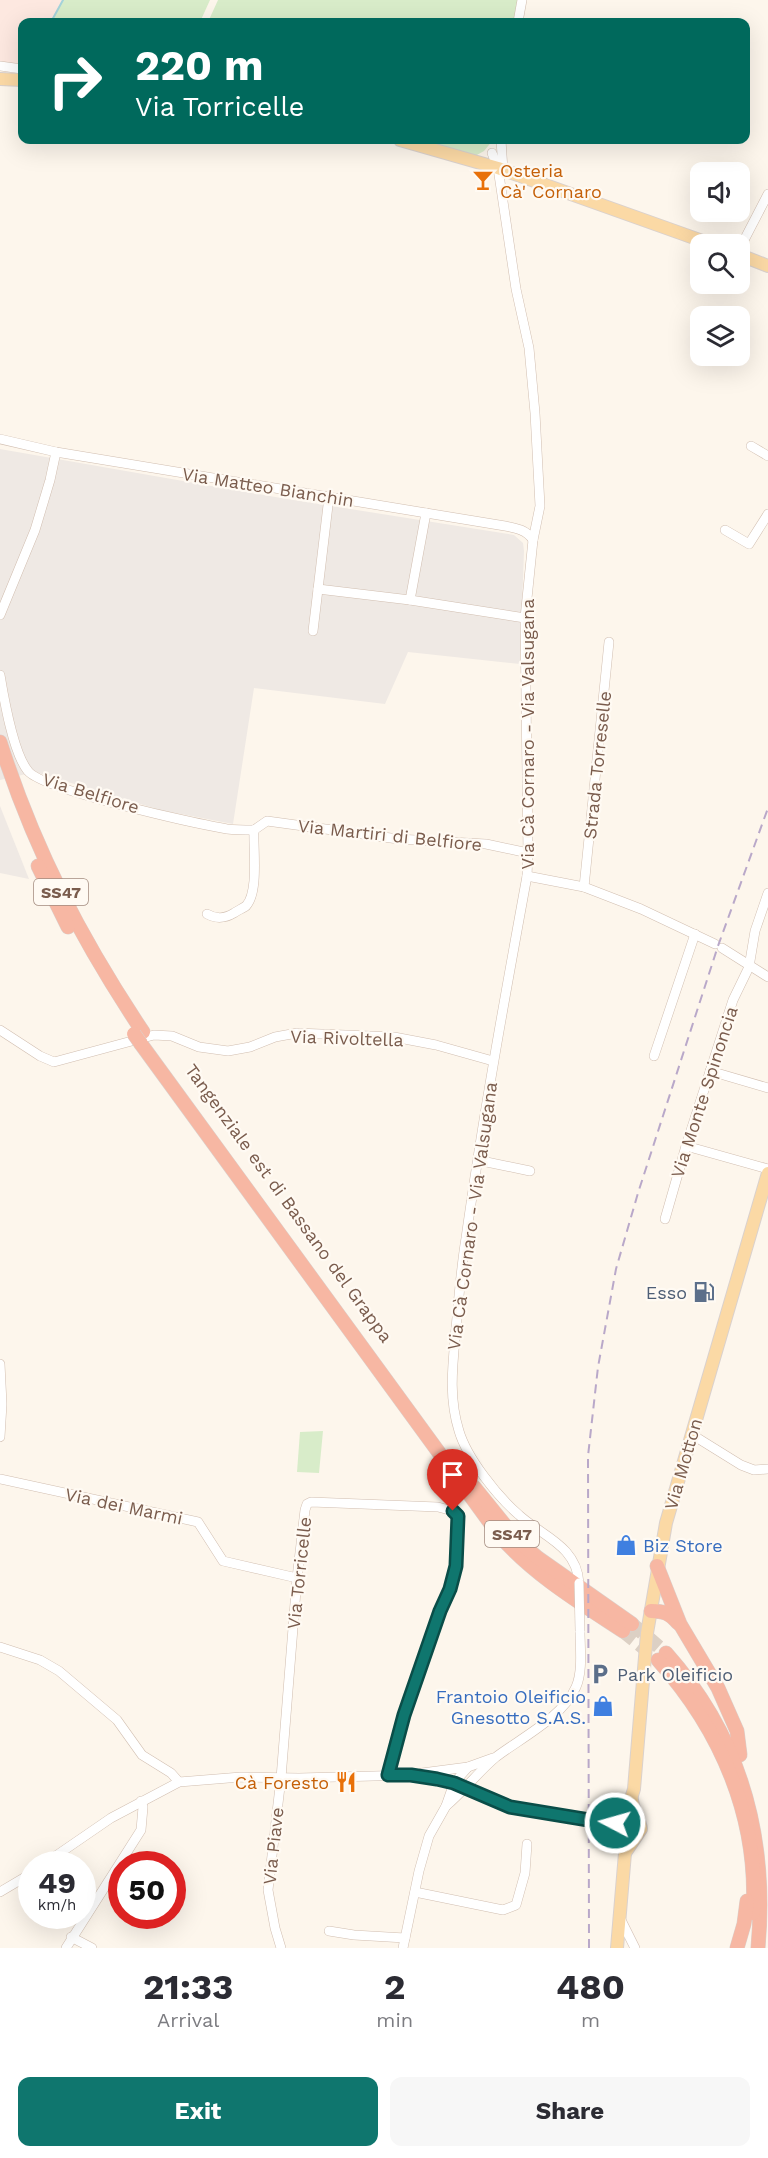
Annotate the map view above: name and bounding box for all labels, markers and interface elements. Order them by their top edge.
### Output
text: 220 m [135,41,264,90]
icon: right [36,42,114,120]
text: Via Torricelle [135,91,304,123]
place label: Osteria Cà' Cornaro [500,160,602,202]
map controls [690,162,750,366]
button: sound [690,162,750,222]
bar icon: Osteria Cà' Cornaro [471,168,495,192]
button: search [690,234,750,294]
button: layers [690,306,750,366]
street label: Via Matteo Bianchin [181,463,355,511]
street label: Via Cà Cornaro - Via Valsugana [517,599,538,869]
street label: Strada Torreselle [579,690,615,840]
street label: Via Belfiore [40,768,142,818]
street label: Via Martiri di Belfiore [297,815,483,855]
road number: SS47 [34,879,88,905]
street label: Via Monte Spinoncia [666,1004,742,1180]
street label: Via Rivoltella [290,1026,404,1050]
street label: Tangenziale est di Bassano del Grappa [181,1060,397,1346]
street label: Via Cà Cornaro - Via Valsugana [443,1080,501,1352]
fuel station icon: Esso [692,1280,716,1304]
place label: Esso [646,1282,687,1303]
street label: Via Motton [660,1416,706,1512]
pin [427,1449,478,1511]
icon: arrive [436,1458,469,1491]
street label: Via dei Marmi [63,1483,185,1529]
street label: Via Torricelle [283,1516,315,1630]
road number: SS47 [485,1521,539,1547]
shop icon: Biz Store [614,1533,638,1557]
place label: Biz Store [643,1535,723,1556]
parking icon: Park Oleificio [588,1662,612,1686]
place label: Park Oleificio [617,1664,733,1685]
place label: Frantoio Oleificio Gnesotto S.A.S. [436,1686,586,1728]
shop icon: Frantoio Oleificio Gnesotto S.A.S. [591,1694,615,1718]
restaurant icon: Cà Foresto [334,1770,358,1794]
place label: Cà Foresto [235,1772,329,1793]
position arrow [583,1791,647,1855]
street label: Via Piave [258,1806,288,1886]
speed limit sign: 50 [108,1851,186,1929]
text: 49 [38,1865,76,1900]
text: km/h [38,1896,76,1914]
text: 21:33 [143,1966,233,2008]
text: 2 [384,1966,405,2008]
text: 480 [556,1966,625,2008]
text: Arrival [157,2008,219,2032]
text: min [376,2008,413,2032]
text: m [581,2008,600,2032]
button: Exit [18,2077,378,2146]
button: Share [390,2077,750,2146]

